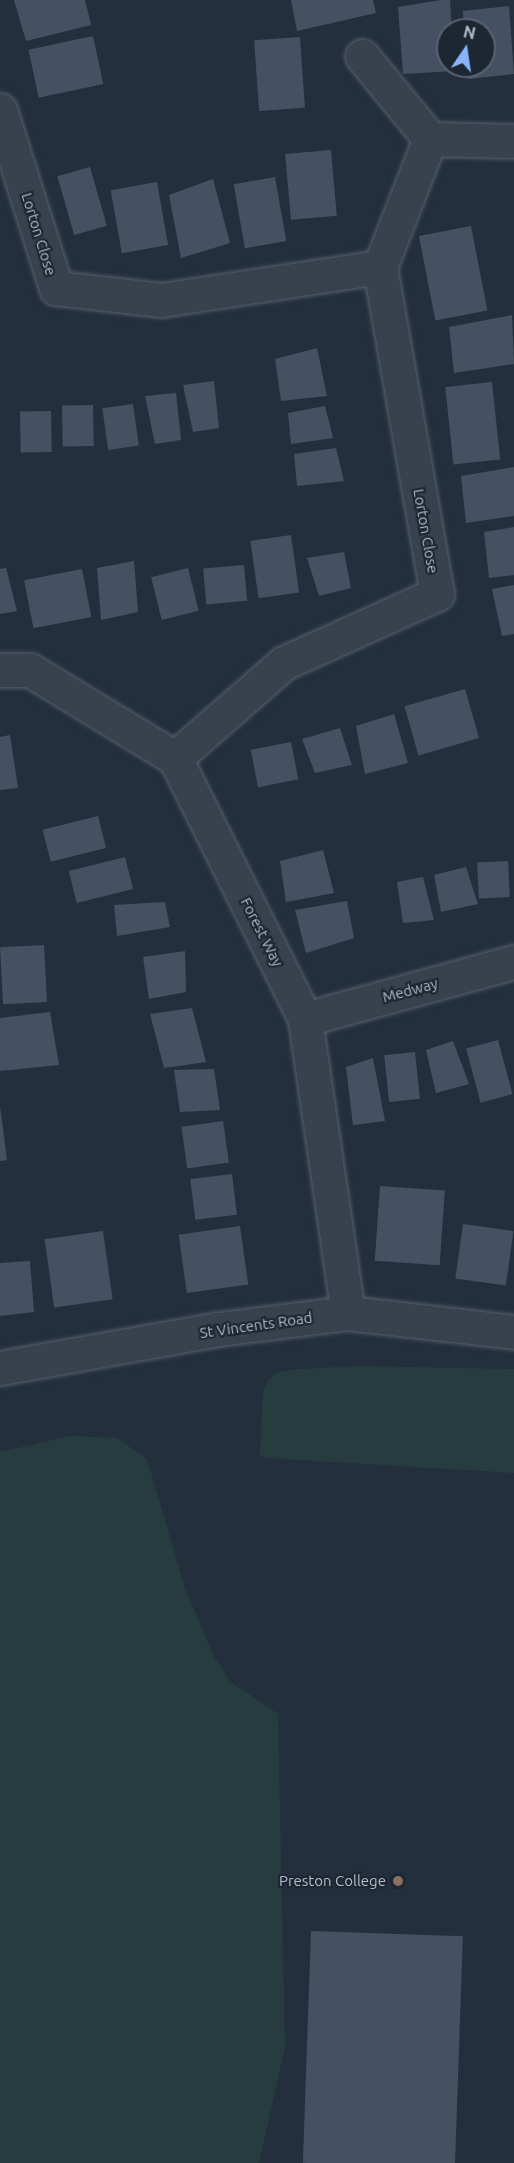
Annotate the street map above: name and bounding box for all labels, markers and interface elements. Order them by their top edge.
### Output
north arrow [436,18,496,78]
text: N [462,22,477,43]
street label: Lorton Close [18,191,60,277]
street label: Lorton Close [410,487,442,575]
street label: Forest Way [237,895,287,969]
street label: Medway [380,974,440,1006]
street label: St Vincents Road [199,1308,313,1342]
place label: Preston College [279,1872,386,1890]
marker: Preston College [391,1874,405,1888]

